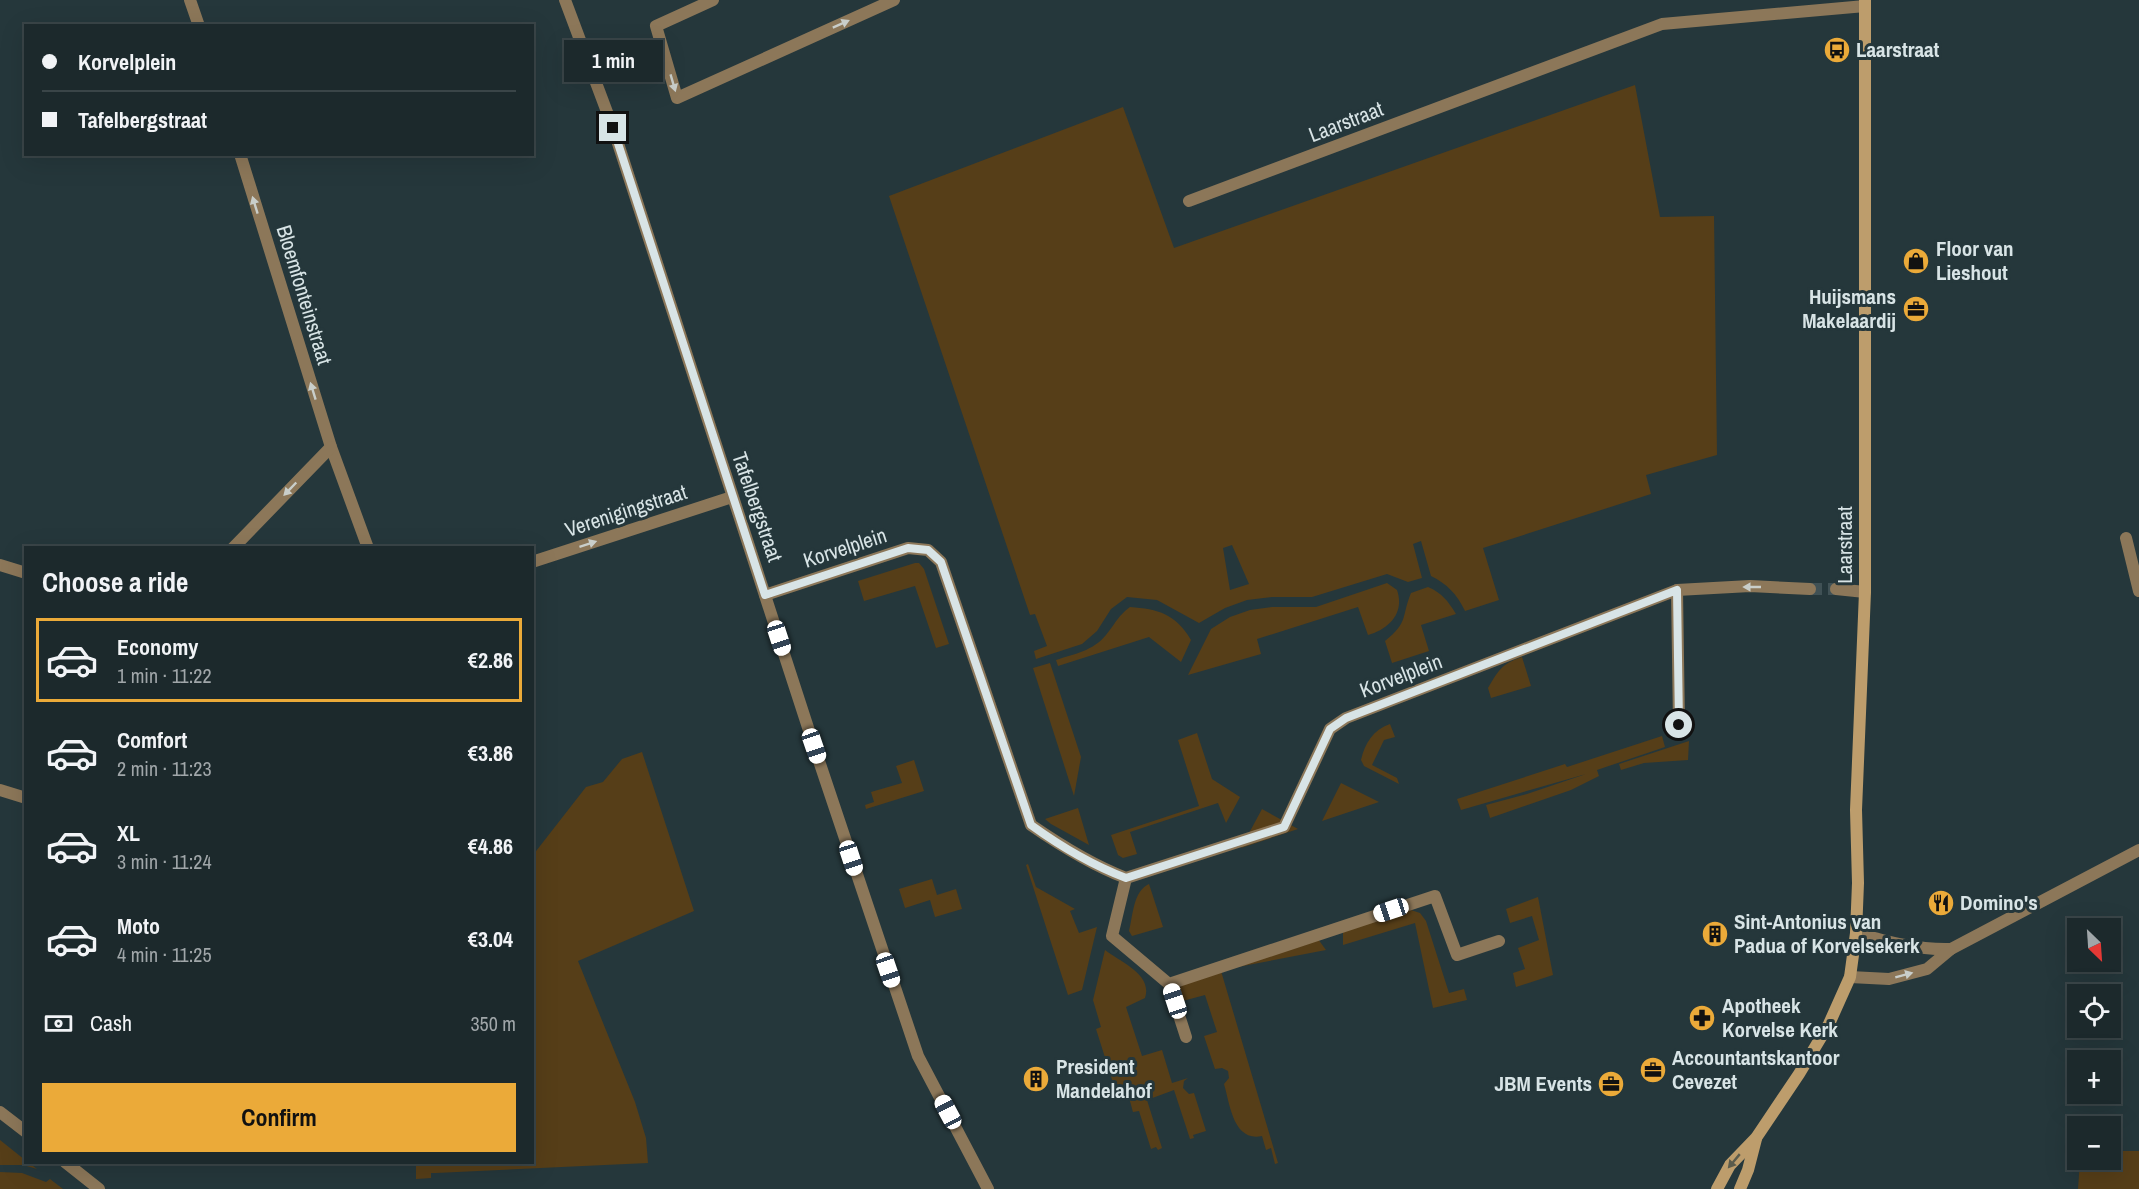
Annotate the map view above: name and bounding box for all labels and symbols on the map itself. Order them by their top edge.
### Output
one-way arrow [832,19,850,29]
bus stop icon: Laarstraat [1822,35,1852,65]
place label: Laarstraat [1856,35,1940,64]
callout: 1 min [564,41,662,83]
one-way arrow [669,74,678,92]
street label: Laarstraat [1304,94,1387,149]
route end [599,114,626,141]
one-way arrow [250,196,259,214]
street label: Bloemfonteinstraat [269,221,340,368]
place label: Floor van Lieshout [1936,234,2014,287]
shop icon: Floor van Lieshout [1901,246,1931,276]
place label: Huijsmans Makelaardij [1802,282,1896,335]
office icon: Huijsmans Makelaardij [1901,294,1931,324]
one-way arrow [308,382,317,400]
street label: Tafelbergstraat [725,448,790,566]
street label: Verenigingstraat [561,477,691,544]
one-way arrow [284,481,297,496]
street label: Laarstraat [1830,506,1859,584]
street label: Korvelplein [799,520,890,575]
one-way arrow [579,538,597,548]
one-way arrow [1742,582,1761,592]
car [765,618,793,658]
street label: Korvelplein [1355,647,1446,705]
route start [1665,711,1692,738]
car [800,726,828,766]
car [837,838,865,878]
restaurant icon: Domino's [1926,888,1956,918]
place label: Domino's [1960,888,2038,917]
car [1371,896,1411,924]
place label: Sint-Antonius van Padua of Korvelsekerk [1734,907,1920,960]
north arrow [2067,918,2121,972]
building icon: Sint-Antonius van Padua of Korvelsekerk [1700,919,1730,949]
car [874,950,902,990]
one-way arrow [1895,970,1914,980]
car [1161,981,1189,1021]
place label: Apotheek Korvelse Kerk [1722,991,1838,1044]
pharmacy icon: Apotheek Korvelse Kerk [1687,1003,1717,1033]
place label: Accountantskantoor Cevezet [1672,1043,1840,1096]
place label: President Mandelahof [1056,1052,1152,1105]
office icon: Accountantskantoor Cevezet [1638,1055,1668,1085]
building icon: President Mandelahof [1021,1064,1051,1094]
place label: JBM Events [1494,1069,1592,1098]
office icon: JBM Events [1596,1069,1626,1099]
car [932,1092,964,1132]
one-way arrow [1727,1154,1741,1169]

